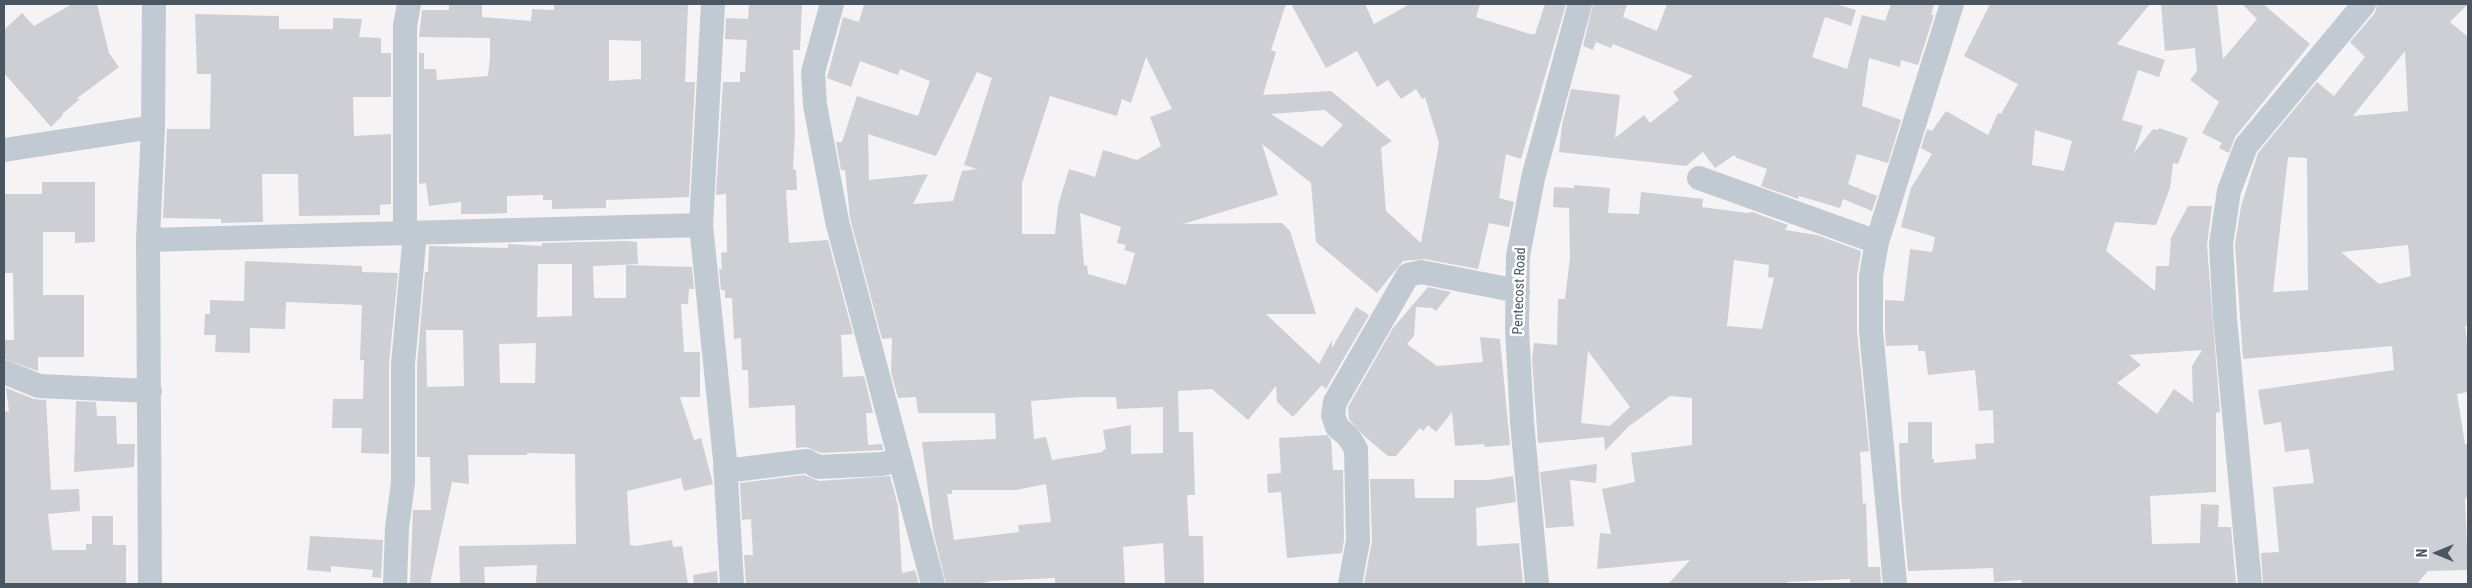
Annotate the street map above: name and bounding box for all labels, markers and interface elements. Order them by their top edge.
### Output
street label: Pentecost Road [1510,247,1530,335]
north arrow [2412,528,2462,578]
text: N [2414,549,2430,557]

